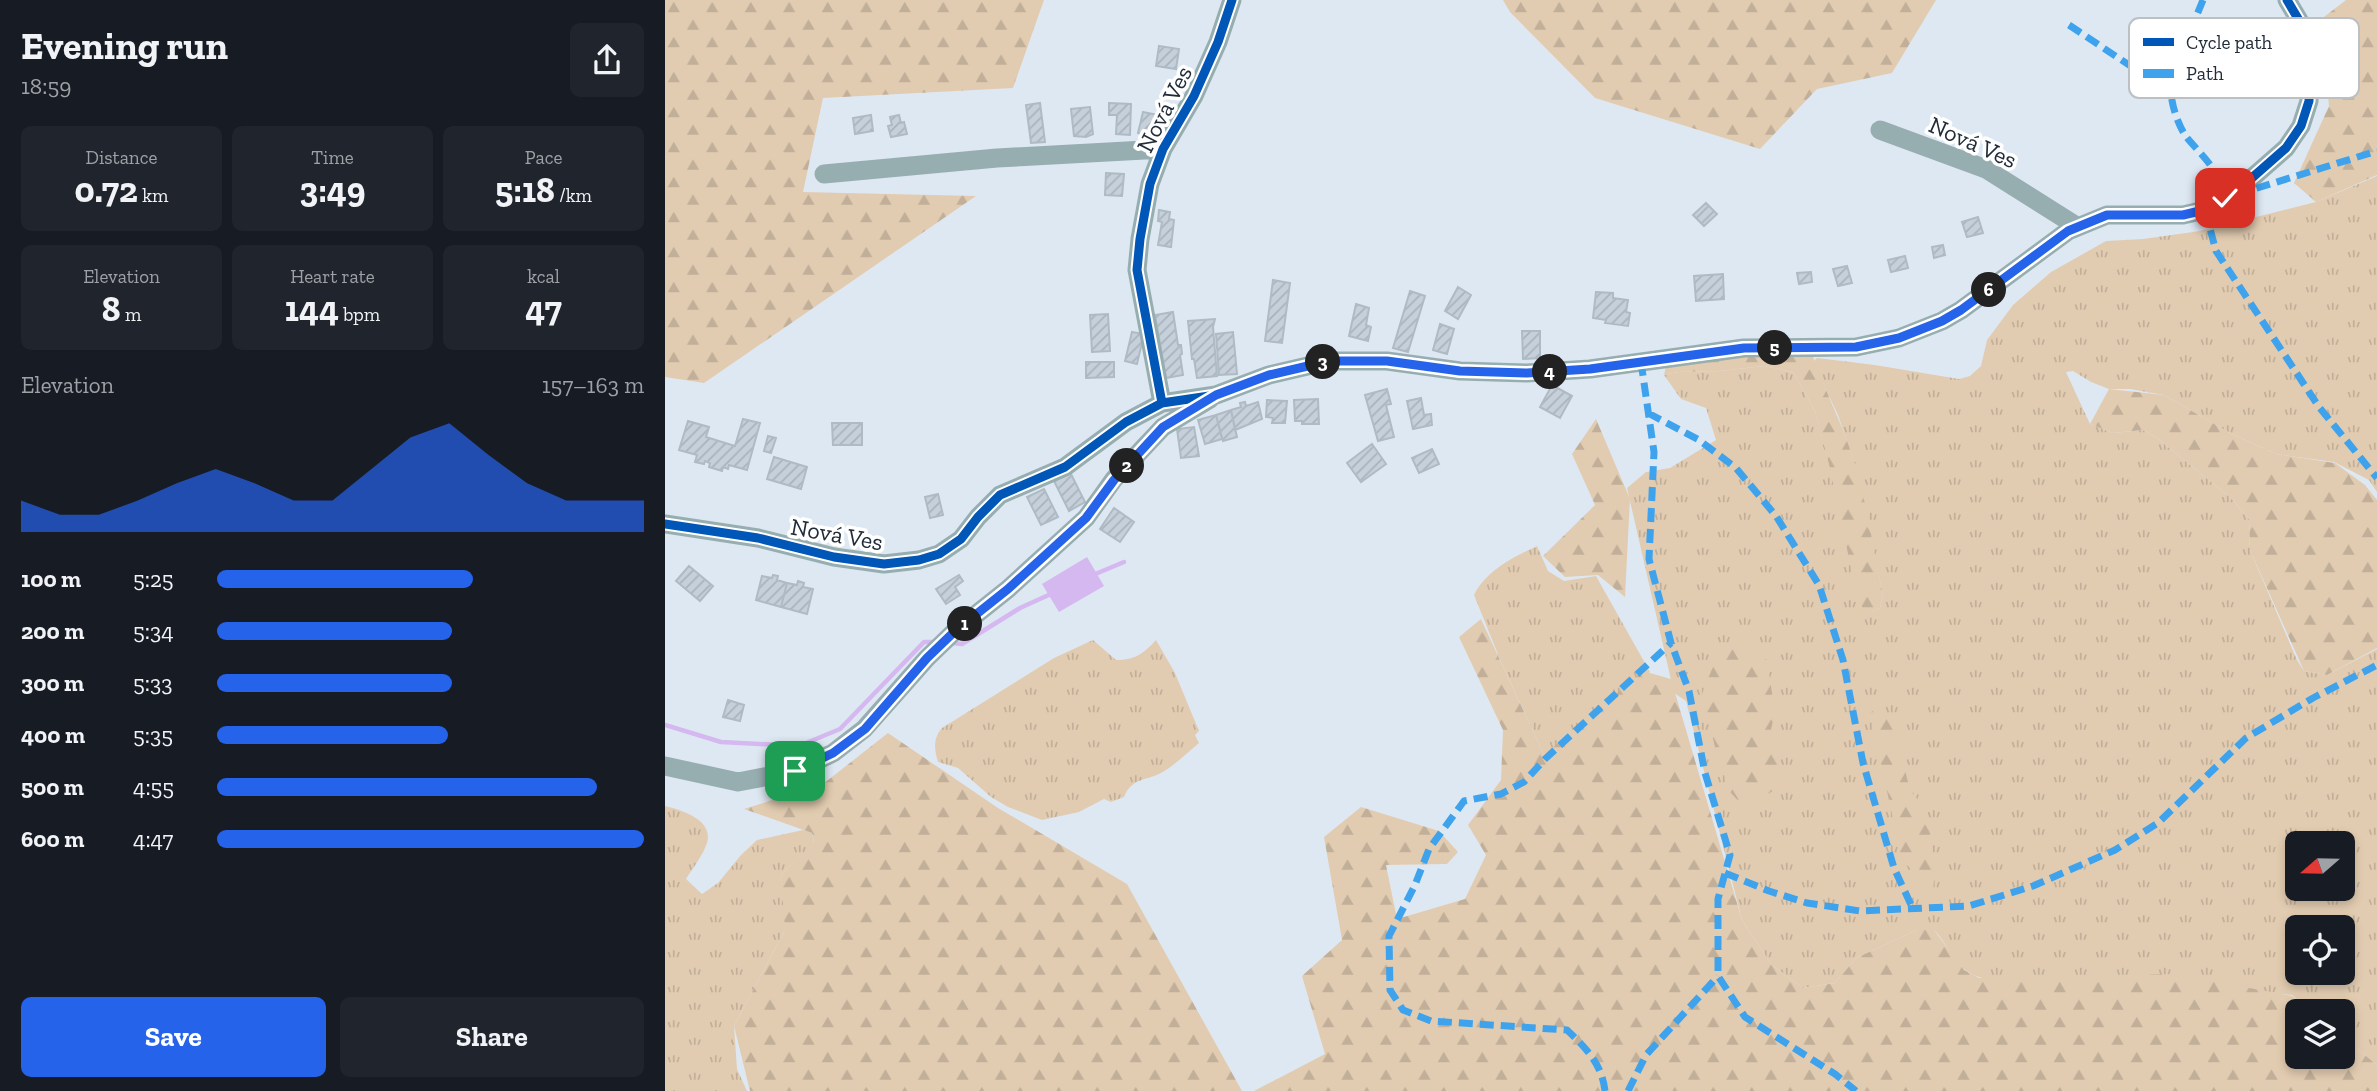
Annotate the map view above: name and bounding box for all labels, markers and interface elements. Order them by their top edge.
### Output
legend [2129,18,2359,98]
text: Evening run [21,23,228,69]
button: share [570,23,644,97]
text: Cycle path [2186,31,2272,54]
street label: Nová Ves [1130,61,1198,157]
text: Path [2186,62,2224,85]
text: 18:59 [21,72,71,100]
street label: Nová Ves [1924,110,2022,174]
text: Distance [86,146,157,169]
text: Time [311,146,354,169]
text: Pace [525,146,562,169]
pin [2195,168,2255,228]
text: 0.72 [75,169,138,211]
text: 3:49 [299,169,366,211]
text: 5:18 [495,169,555,211]
icon: check [2206,179,2244,217]
text: km [138,184,168,207]
text: /km [555,184,592,207]
text: Elevation [83,265,160,288]
text: Heart rate [290,265,375,288]
text: kcal [527,265,560,288]
pin: 6 [1971,272,2007,308]
text: 6 [1983,278,1994,301]
text: 8 [102,288,121,330]
text: 144 [285,288,339,330]
text: 47 [525,288,562,330]
text: m [121,303,141,326]
text: bpm [339,303,380,326]
pin: 5 [1757,330,1793,366]
text: 5 [1770,336,1779,359]
pin: 3 [1305,344,1341,380]
text: 3 [1317,350,1328,373]
pin: 4 [1533,354,1568,390]
text: 4 [1544,360,1555,383]
text: Elevation [21,371,114,399]
text: 157–163 m [542,371,644,399]
pin: 2 [1109,448,1145,484]
text: 2 [1121,454,1132,477]
street label: Nová Ves [789,512,885,556]
text: 100 m [21,565,81,593]
text: 5:25 [133,565,174,593]
pin: 1 [947,606,983,642]
text: 1 [961,612,968,635]
text: 200 m [21,617,84,645]
text: 5:34 [133,617,174,645]
text: 300 m [21,669,84,697]
text: 5:33 [133,669,172,697]
text: 400 m [21,721,85,749]
text: 5:35 [133,721,173,749]
pin [765,741,825,801]
icon: arrive [776,752,814,790]
text: 500 m [21,773,84,801]
text: 4:55 [133,773,174,801]
text: 600 m [21,825,84,853]
text: 4:47 [133,825,173,853]
north arrow [2285,831,2355,901]
map controls [2285,831,2355,1069]
button: locate [2285,915,2355,985]
button: Save [21,997,326,1077]
button: Share [340,997,644,1077]
button: layers [2285,999,2355,1069]

